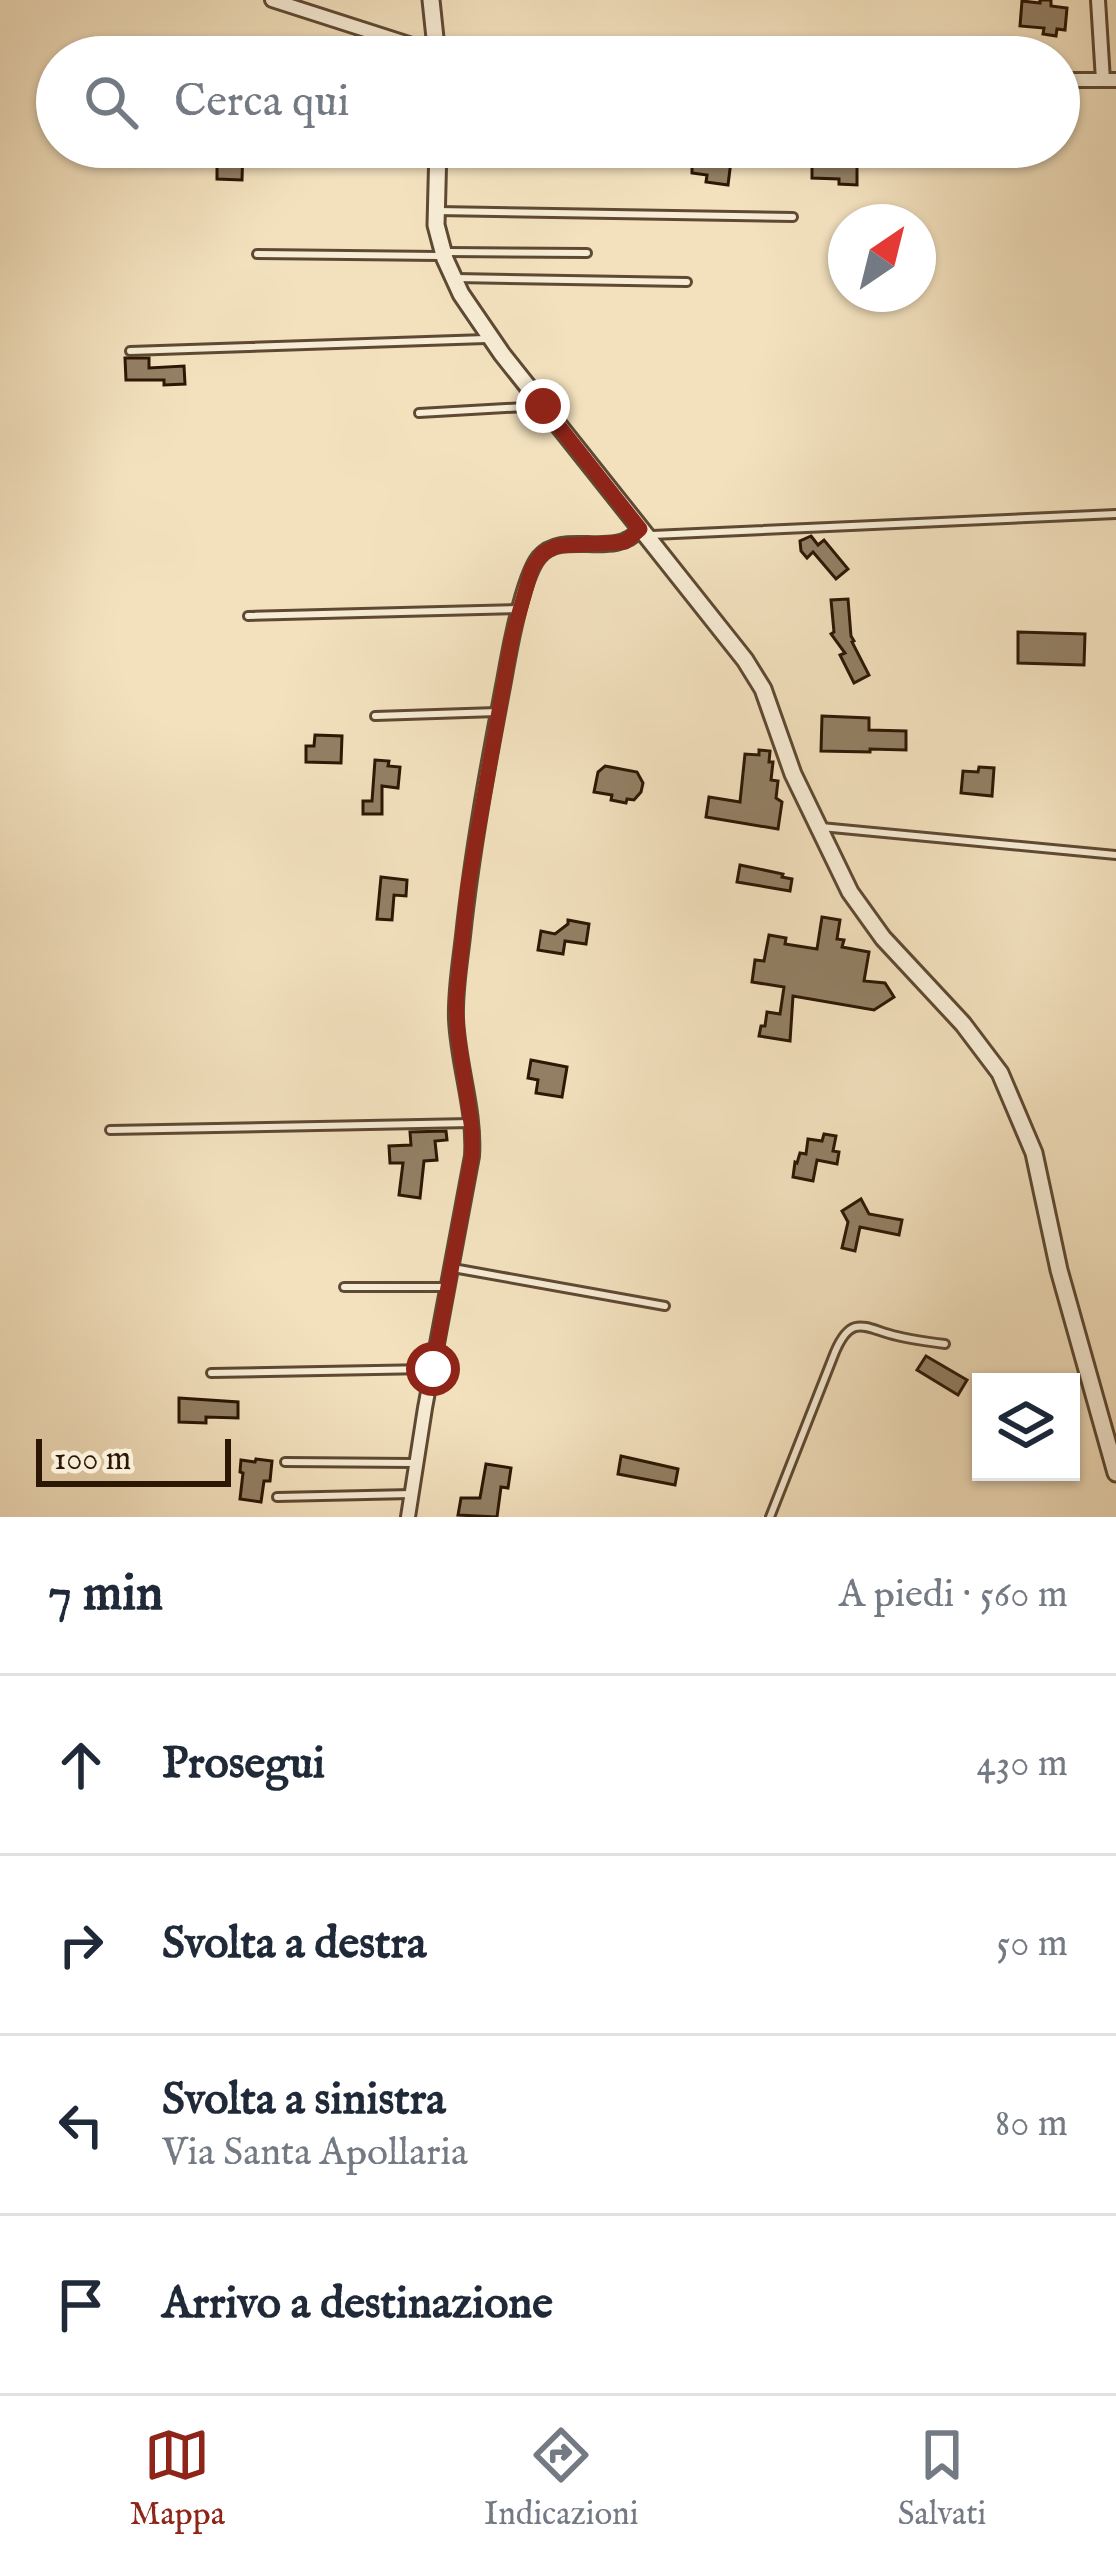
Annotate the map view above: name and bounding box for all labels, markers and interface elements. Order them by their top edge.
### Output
search box [36,36,1080,168]
icon: search [78,69,144,135]
text: Cerca qui [174,74,350,131]
north arrow [828,204,936,312]
route end [516,379,570,433]
route start [406,1342,460,1396]
map controls [972,1373,1080,1481]
button: layers [972,1373,1080,1481]
scale bar [36,1433,231,1486]
text: 100 m [54,1439,131,1481]
text: 7 min [48,1563,163,1628]
text: A piedi · 560 m [839,1571,1068,1620]
icon: ahead [48,1732,114,1798]
text: Prosegui [162,1736,325,1793]
text: 430 m [977,1740,1068,1789]
icon: right [48,1912,114,1978]
text: Svolta a destra [162,1916,427,1973]
text: 50 m [996,1920,1068,1969]
text: Svolta a sinistra [162,2072,446,2129]
icon: left [48,2092,114,2158]
text: 80 m [995,2100,1068,2149]
text: Via Santa Apollaria [162,2129,468,2178]
icon: arrive [48,2272,114,2338]
text: Arrivo a destinazione [162,2276,553,2333]
tab: Mappa [130,2422,225,2536]
tab: Indicazioni [484,2422,639,2536]
tab: Salvati [898,2422,986,2536]

